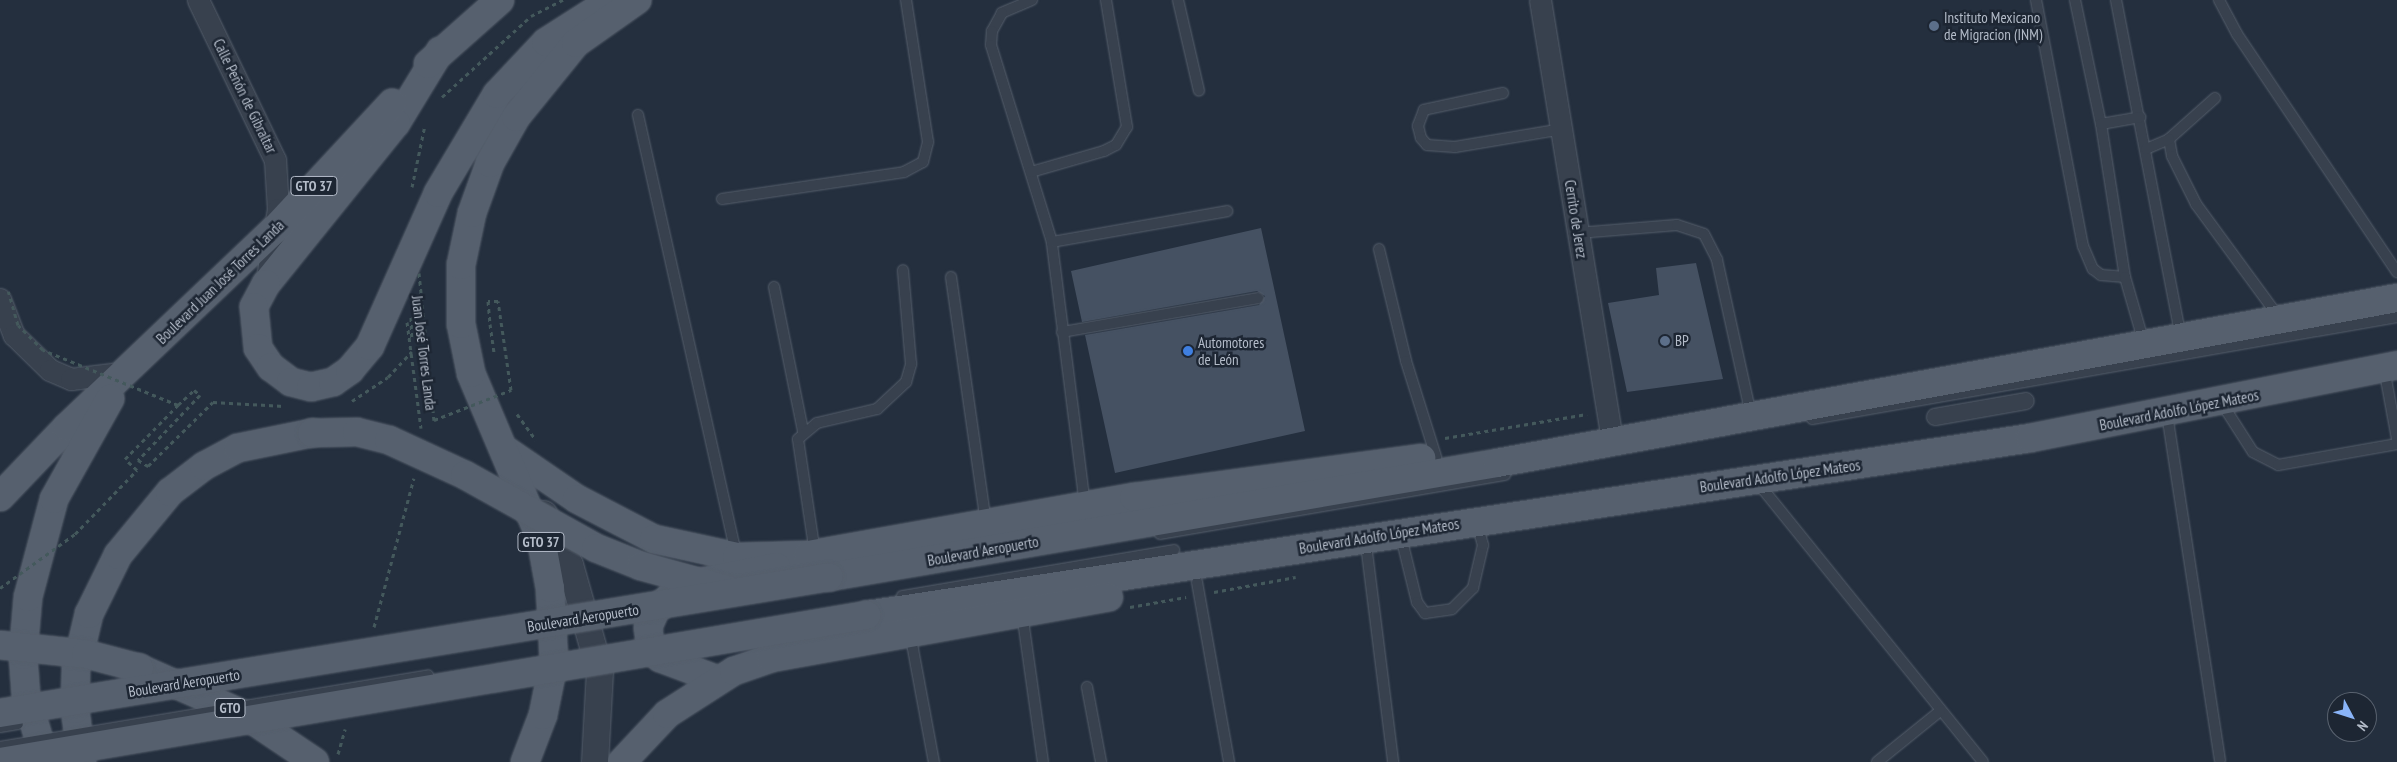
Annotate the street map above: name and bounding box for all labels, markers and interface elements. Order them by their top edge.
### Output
place label: Instituto Mexicano de Migracion (INM) [1944,8,2042,43]
marker: Instituto Mexicano de Migracion (INM) [1928,20,1940,32]
street label: Calle Peñón de Gibraltar [209,36,281,156]
road number: GTO 37 [290,175,338,198]
street label: Cerrito de Jerez [1561,179,1591,259]
street label: Boulevard Juan José Torres Landa [152,216,288,348]
street label: Juan José Torres Landa [408,294,440,412]
place label: BP [1675,332,1689,350]
place label: Automotores de León [1198,333,1264,368]
marker: BP [1659,335,1671,347]
marker: Automotores de León [1182,345,1194,357]
street label: Boulevard Adolfo López Mateos [2098,386,2260,434]
street label: Boulevard Adolfo López Mateos [1698,456,1862,496]
street label: Boulevard Adolfo López Mateos [1297,514,1461,558]
road number: GTO 37 [517,530,565,554]
street label: Boulevard Aeropuerto [926,532,1040,570]
street label: Boulevard Aeropuerto [526,600,640,636]
street label: Boulevard Aeropuerto [127,665,241,701]
north arrow [2327,692,2377,742]
road number: GTO [214,696,246,720]
text: N [2353,717,2372,735]

